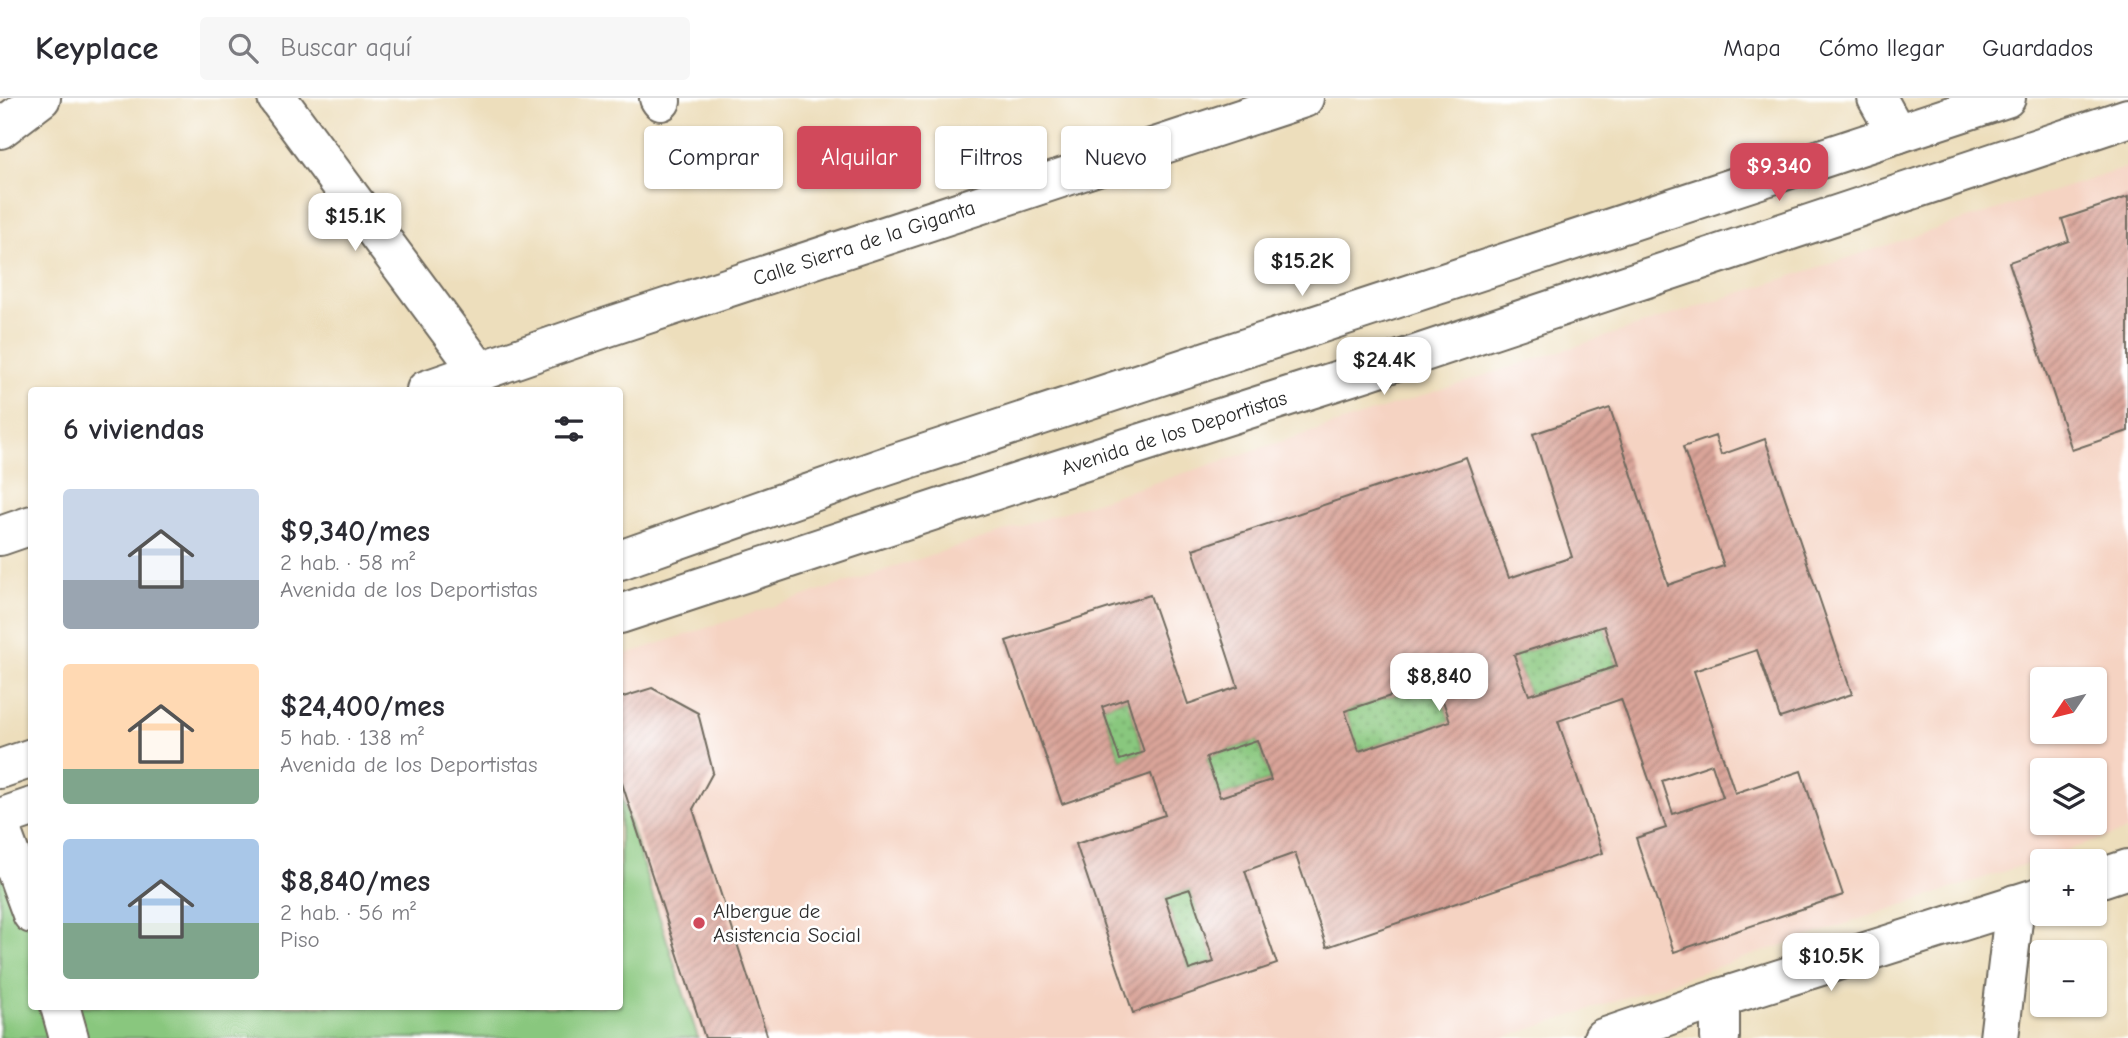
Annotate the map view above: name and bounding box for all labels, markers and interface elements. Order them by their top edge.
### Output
search box [200,17,690,80]
text: Keyplace [35,29,158,67]
icon: search [224,29,262,67]
text: Buscar aquí [280,33,412,63]
text: Mapa [1723,34,1781,62]
text: Cómo llegar [1819,34,1944,62]
text: Guardados [1982,34,2093,62]
chip: Comprar [644,126,783,189]
chip: Alquilar [797,126,921,189]
chip: Filtros [935,126,1047,189]
chip: Nuevo [1061,126,1171,189]
pin: $9,340 [1722,144,1836,203]
text: $9,340 [1746,152,1812,179]
pin: $15.1K [298,194,412,253]
street label: Calle Sierra de la Giganta [750,195,978,291]
text: $15.1K [324,202,386,229]
pin: $15.2K [1245,238,1359,298]
text: $15.2K [1270,247,1334,274]
pin: $24.4K [1327,338,1441,397]
text: $24.4K [1352,346,1416,373]
street label: Avenida de los Deportistas [1058,385,1290,480]
icon: filters [550,410,588,448]
text: 6 viviendas [63,412,204,447]
text: $9,340/mes [280,514,430,549]
icon: home [119,517,203,601]
text: 2 hab. · 58 m² [280,549,415,576]
text: Avenida de los Deportistas [280,576,538,603]
pin: $8,840 [1382,654,1496,713]
text: $8,840 [1406,662,1472,689]
north arrow [2030,667,2107,744]
map controls [2030,667,2107,1017]
text: $24,400/mes [280,689,445,724]
icon: home [119,692,203,776]
text: 5 hab. · 138 m² [280,724,424,751]
text: Avenida de los Deportistas [280,751,538,778]
button: layers [2030,758,2107,835]
button: + [2030,849,2107,926]
text: $8,840/mes [280,864,430,899]
icon: home [119,867,203,951]
text: 2 hab. · 56 m² [280,899,416,926]
place label: Albergue de Asistencia Social [713,899,861,947]
marker: Albergue de Asistencia Social [691,915,707,931]
text: Piso [280,926,320,953]
pin: $10.5K [1774,934,1888,993]
button: − [2030,940,2107,1017]
text: $10.5K [1798,942,1864,969]

